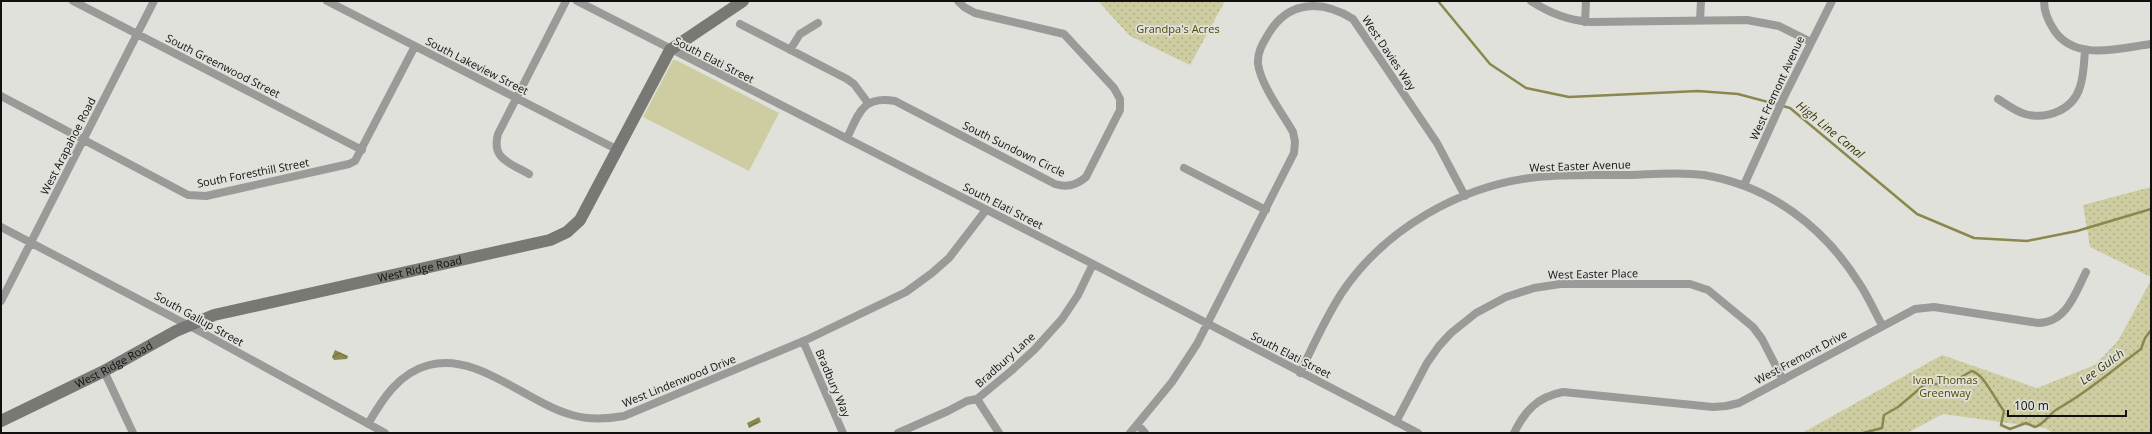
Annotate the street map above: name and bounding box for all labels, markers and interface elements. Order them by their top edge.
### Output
street label: West Davies Way [1359,13,1420,93]
park label: Grandpa's Acres [1136,21,1220,36]
street label: South Greenwood Street [163,30,283,101]
street label: South Lakeview Street [423,33,531,98]
street label: South Elati Street [672,33,757,86]
street label: West Fremont Avenue [1746,33,1807,142]
street label: West Arapahoe Road [36,95,99,197]
water label: High Line Canal [1793,97,1869,163]
street label: South Sundown Circle [960,117,1068,180]
street label: South Foresthill Street [196,154,310,191]
street label: West Easter Avenue [1529,156,1631,175]
street label: South Elati Street [961,179,1046,232]
street label: West Ridge Road [376,252,463,285]
street label: West Easter Place [1548,265,1638,282]
street label: South Gallup Street [152,288,247,349]
street label: West Fremont Drive [1752,326,1849,387]
street label: South Elati Street [1249,328,1334,381]
street label: Bradbury Lane [972,329,1038,390]
street label: West Ridge Road [72,338,155,391]
water label: Lee Gulch [2076,345,2128,389]
street label: Bradbury Way [812,346,855,420]
street label: West Lindenwood Drive [620,351,738,410]
park label: Ivan Thomas Greenway [1912,372,1978,400]
scale bar [2008,392,2126,418]
text: 100 m [2014,397,2049,414]

